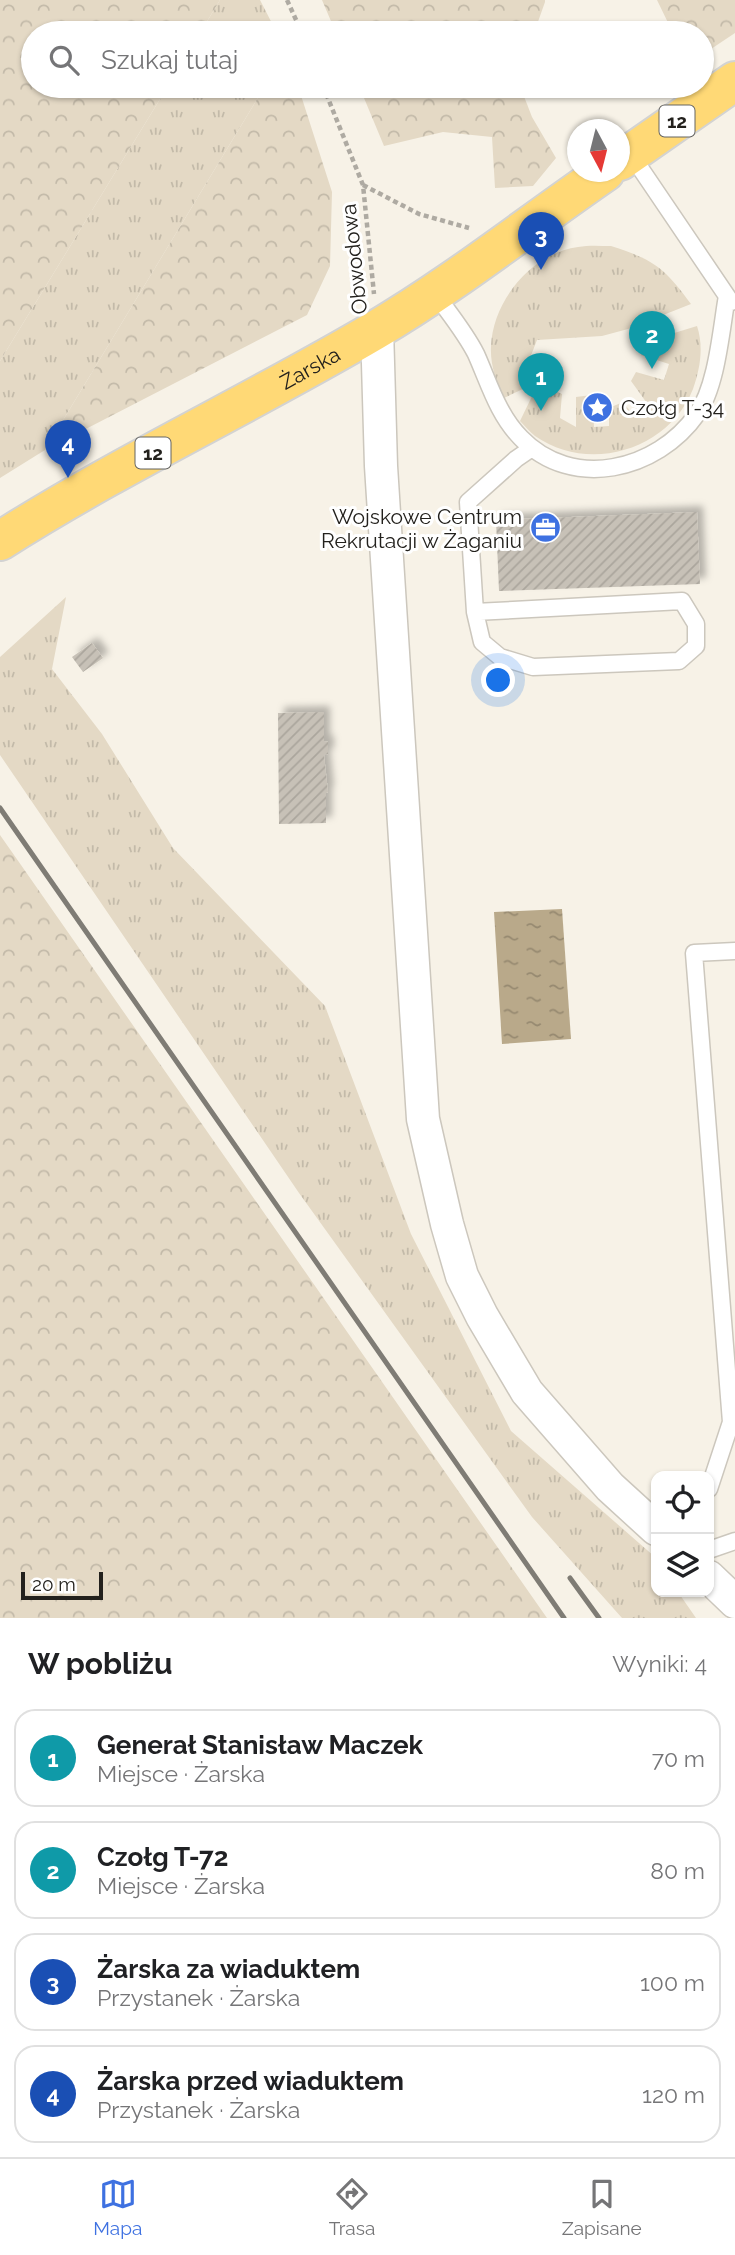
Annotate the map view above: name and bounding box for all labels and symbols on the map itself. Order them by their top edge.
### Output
road number: 12 [660,105,694,136]
north arrow [567,119,630,182]
street label: Obwodowa [336,203,372,315]
pin: 3 [518,212,564,270]
pin: 2 [629,311,675,369]
street label: Żarska [275,341,344,394]
pin: 1 [518,353,564,411]
place icon: Czołg T-34 [581,390,615,424]
place label: Czołg T-34 [621,395,724,420]
pin: 4 [45,420,91,478]
road number: 12 [136,437,170,468]
place label: Wojskowe Centrum Rekrutacji w Żaganiu [321,504,522,553]
office icon: Wojskowe Centrum Rekrutacji w Żaganiu [528,511,562,545]
your location [481,663,515,697]
scale bar [21,1569,103,1601]

